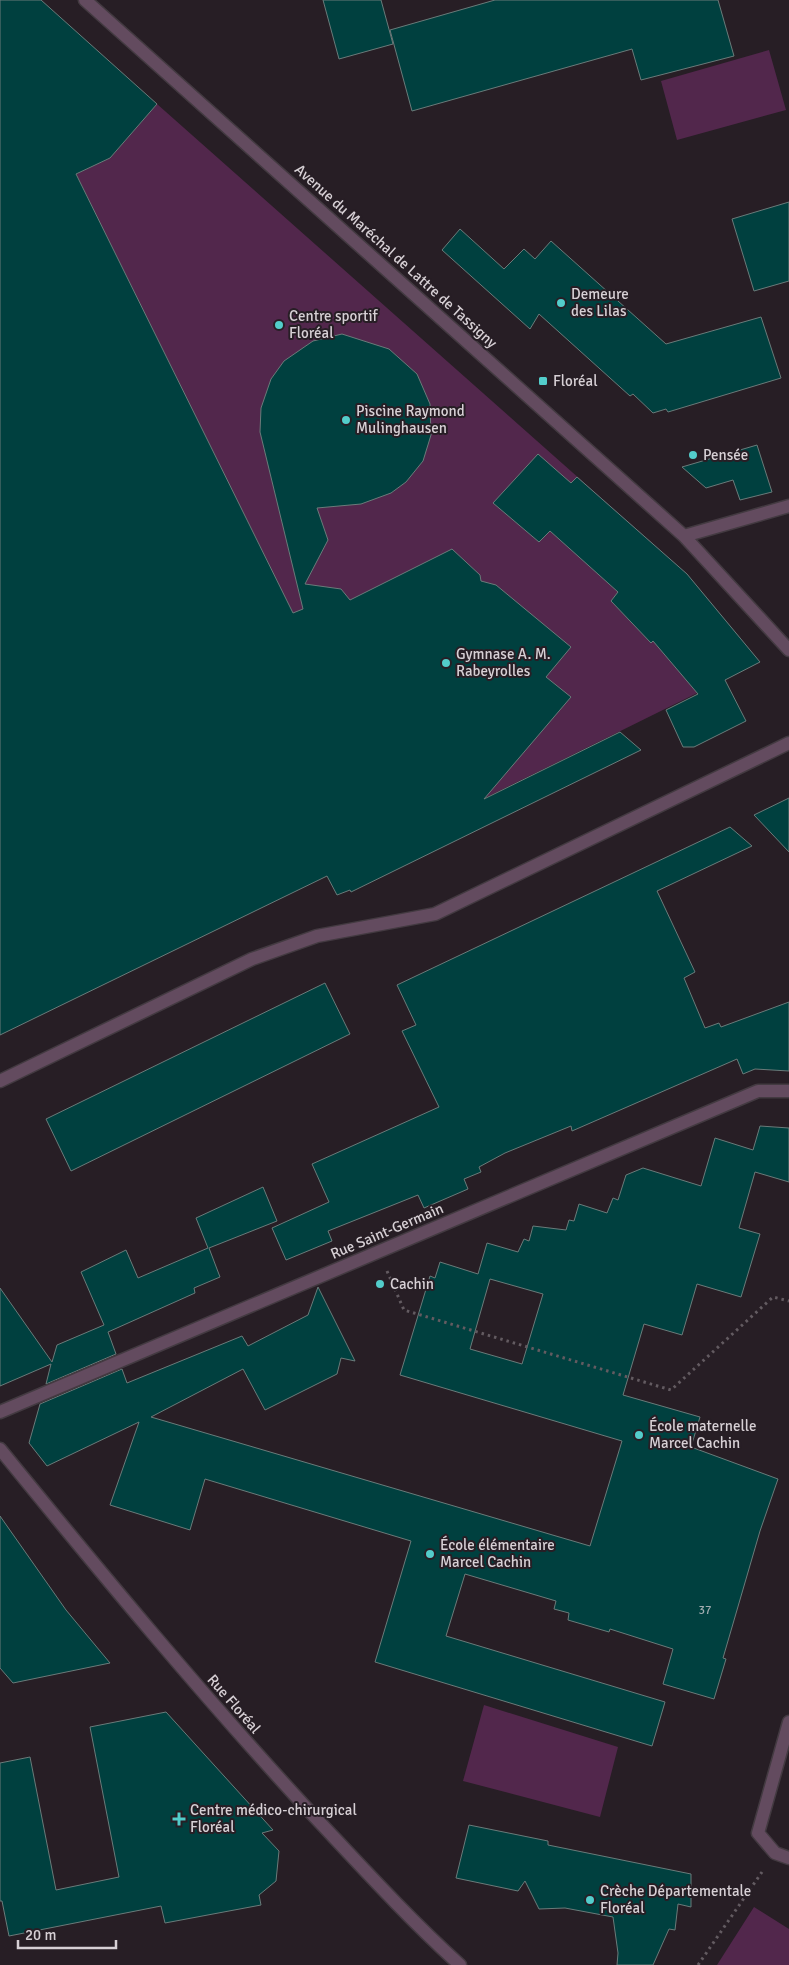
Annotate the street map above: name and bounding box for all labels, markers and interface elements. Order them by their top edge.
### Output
street label: Avenue du Maréchal de Lattre de Tassigny [291,160,501,352]
place label: Demeure des Lilas [571,285,629,320]
marker: Demeure des Lilas [555,297,567,309]
place label: Centre sportif Floréal [289,307,378,342]
marker: Centre sportif Floréal [273,319,285,331]
place label: Floréal [553,372,598,390]
marker: Floréal [537,375,549,387]
place label: Piscine Raymond Mulinghausen [356,402,465,437]
marker: Piscine Raymond Mulinghausen [340,414,352,426]
place label: Pensée [703,446,748,464]
marker: Pensée [687,449,699,461]
place label: Gymnase A. M. Rabeyrolles [456,645,551,680]
marker: Gymnase A. M. Rabeyrolles [440,657,452,669]
street label: Rue Saint-Germain [328,1199,446,1263]
place label: Cachin [390,1275,434,1293]
marker: Cachin [374,1278,386,1290]
place label: École maternelle Marcel Cachin [649,1416,756,1452]
marker: École maternelle Marcel Cachin [633,1429,645,1441]
place label: École élémentaire Marcel Cachin [440,1535,555,1571]
marker: École élémentaire Marcel Cachin [424,1548,436,1560]
house number: 37 [699,1603,711,1618]
street label: Rue Floréal [203,1671,265,1737]
place label: Centre médico-chirurgical Floréal [190,1801,357,1836]
marker: Centre médico-chirurgical Floréal [172,1812,186,1826]
place label: Crèche Départementale Floréal [600,1882,751,1917]
marker: Crèche Départementale Floréal [584,1894,596,1906]
scale bar [18,1918,115,1950]
text: 20 m [25,1926,56,1944]

